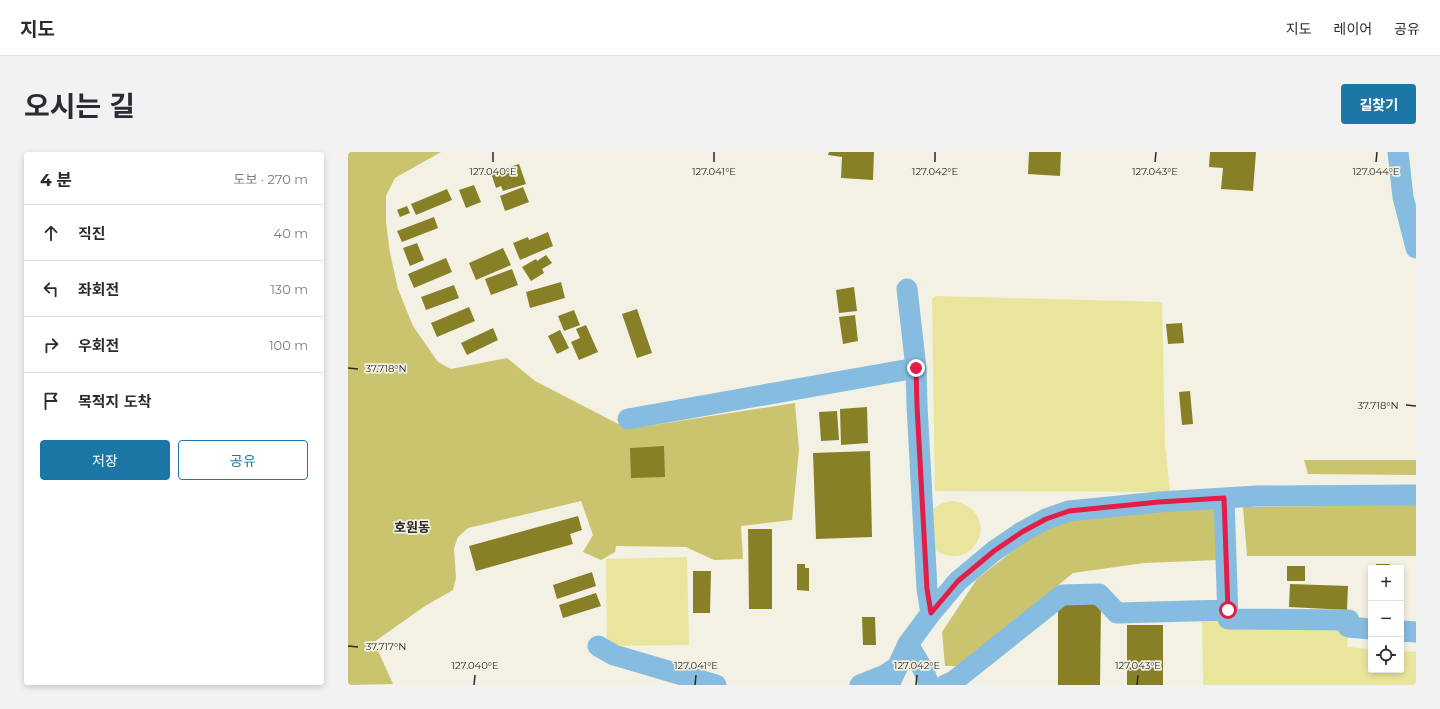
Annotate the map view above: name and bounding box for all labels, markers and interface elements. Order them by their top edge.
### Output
text: 지도 [20,18,55,41]
text: 지도 [1286,20,1312,38]
text: 레이어 [1334,20,1372,38]
text: 공유 [1394,20,1420,38]
button: 길찾기 [1341,84,1416,124]
text: 오시는 길 [24,89,135,123]
text: 127.040°E [469,165,517,178]
text: 127.041°E [692,165,736,178]
text: 127.042°E [912,165,959,178]
text: 127.043°E [1132,165,1178,178]
text: 127.044°E [1352,165,1400,178]
text: 4 분 [40,170,72,190]
text: 도보 · 270 m [233,171,308,187]
icon: ahead [40,222,62,244]
text: 직진 [78,224,106,243]
text: 40 m [274,225,308,241]
icon: left [40,278,62,300]
text: 좌회전 [78,280,119,299]
text: 130 m [270,281,308,297]
icon: right [40,334,62,356]
text: 우회전 [78,336,119,355]
text: 100 m [269,337,308,353]
route end [907,359,925,377]
text: 37.718°N [365,362,407,375]
icon: arrive [40,390,62,412]
text: 목적지 도착 [78,392,151,411]
text: 37.718°N [1357,399,1399,412]
button: 저장 [40,440,170,480]
button: 공유 [178,440,308,480]
district label: 호원동 [394,519,430,535]
map controls [1368,565,1404,673]
button: + [1368,565,1404,601]
route start [1219,601,1237,619]
button: − [1368,601,1404,637]
button: locate [1368,637,1404,673]
text: 37.717°N [366,640,406,653]
text: 127.040°E [451,659,499,672]
text: 127.041°E [674,659,718,672]
text: 127.042°E [894,659,941,672]
text: 127.043°E [1115,659,1161,672]

